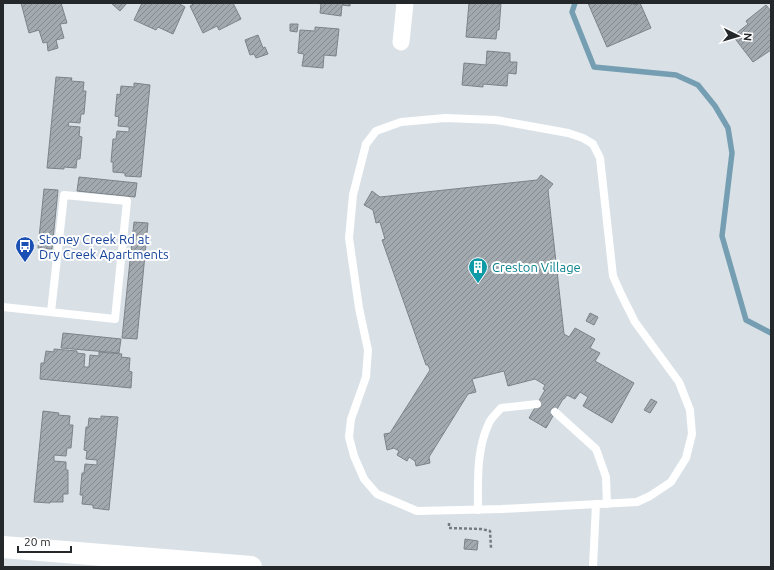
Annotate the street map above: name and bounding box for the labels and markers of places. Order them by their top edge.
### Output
place label: Stoney Creek Rd at Dry Creek Apartments [39,232,169,261]
bus stop icon: Stoney Creek Rd at Dry Creek Apartments [14,235,36,263]
building icon: Creston Village [467,256,489,284]
place label: Creston Village [492,260,581,274]

